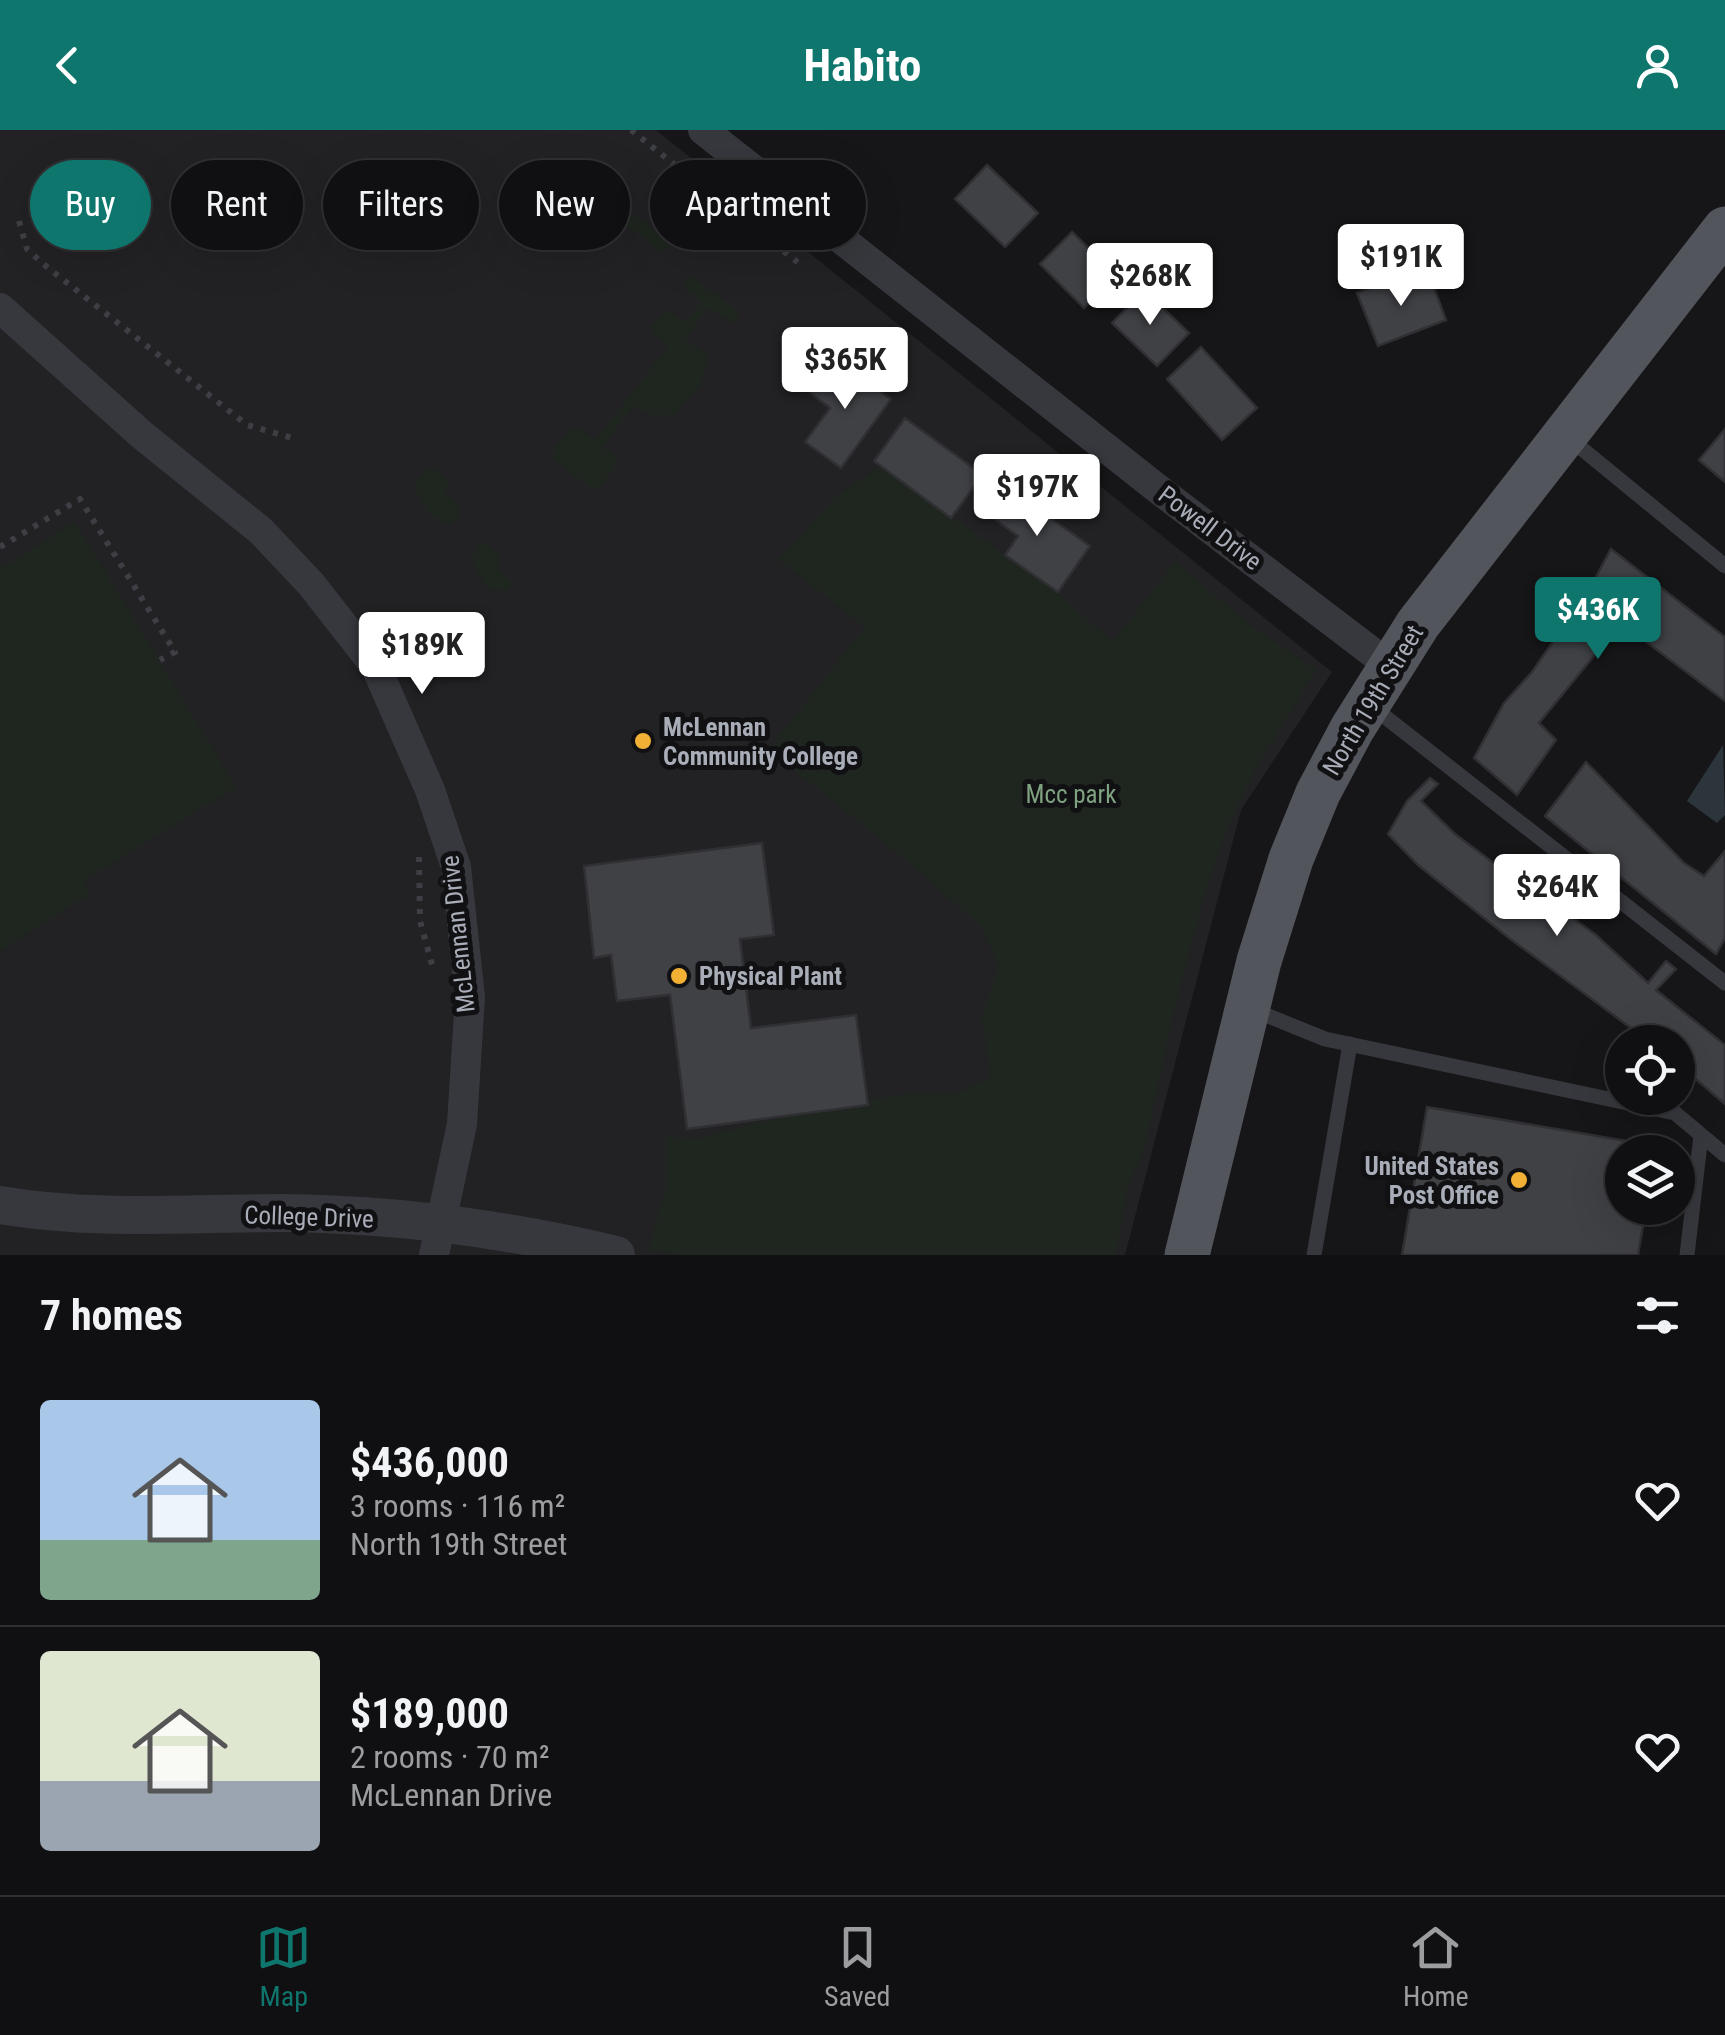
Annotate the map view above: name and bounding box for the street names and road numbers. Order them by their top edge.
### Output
street label: Powell Drive [1153,480,1267,576]
street label: North 19th Street [1317,620,1429,780]
street label: McLennan Drive [435,854,481,1014]
street label: College Drive [244,1200,374,1234]

